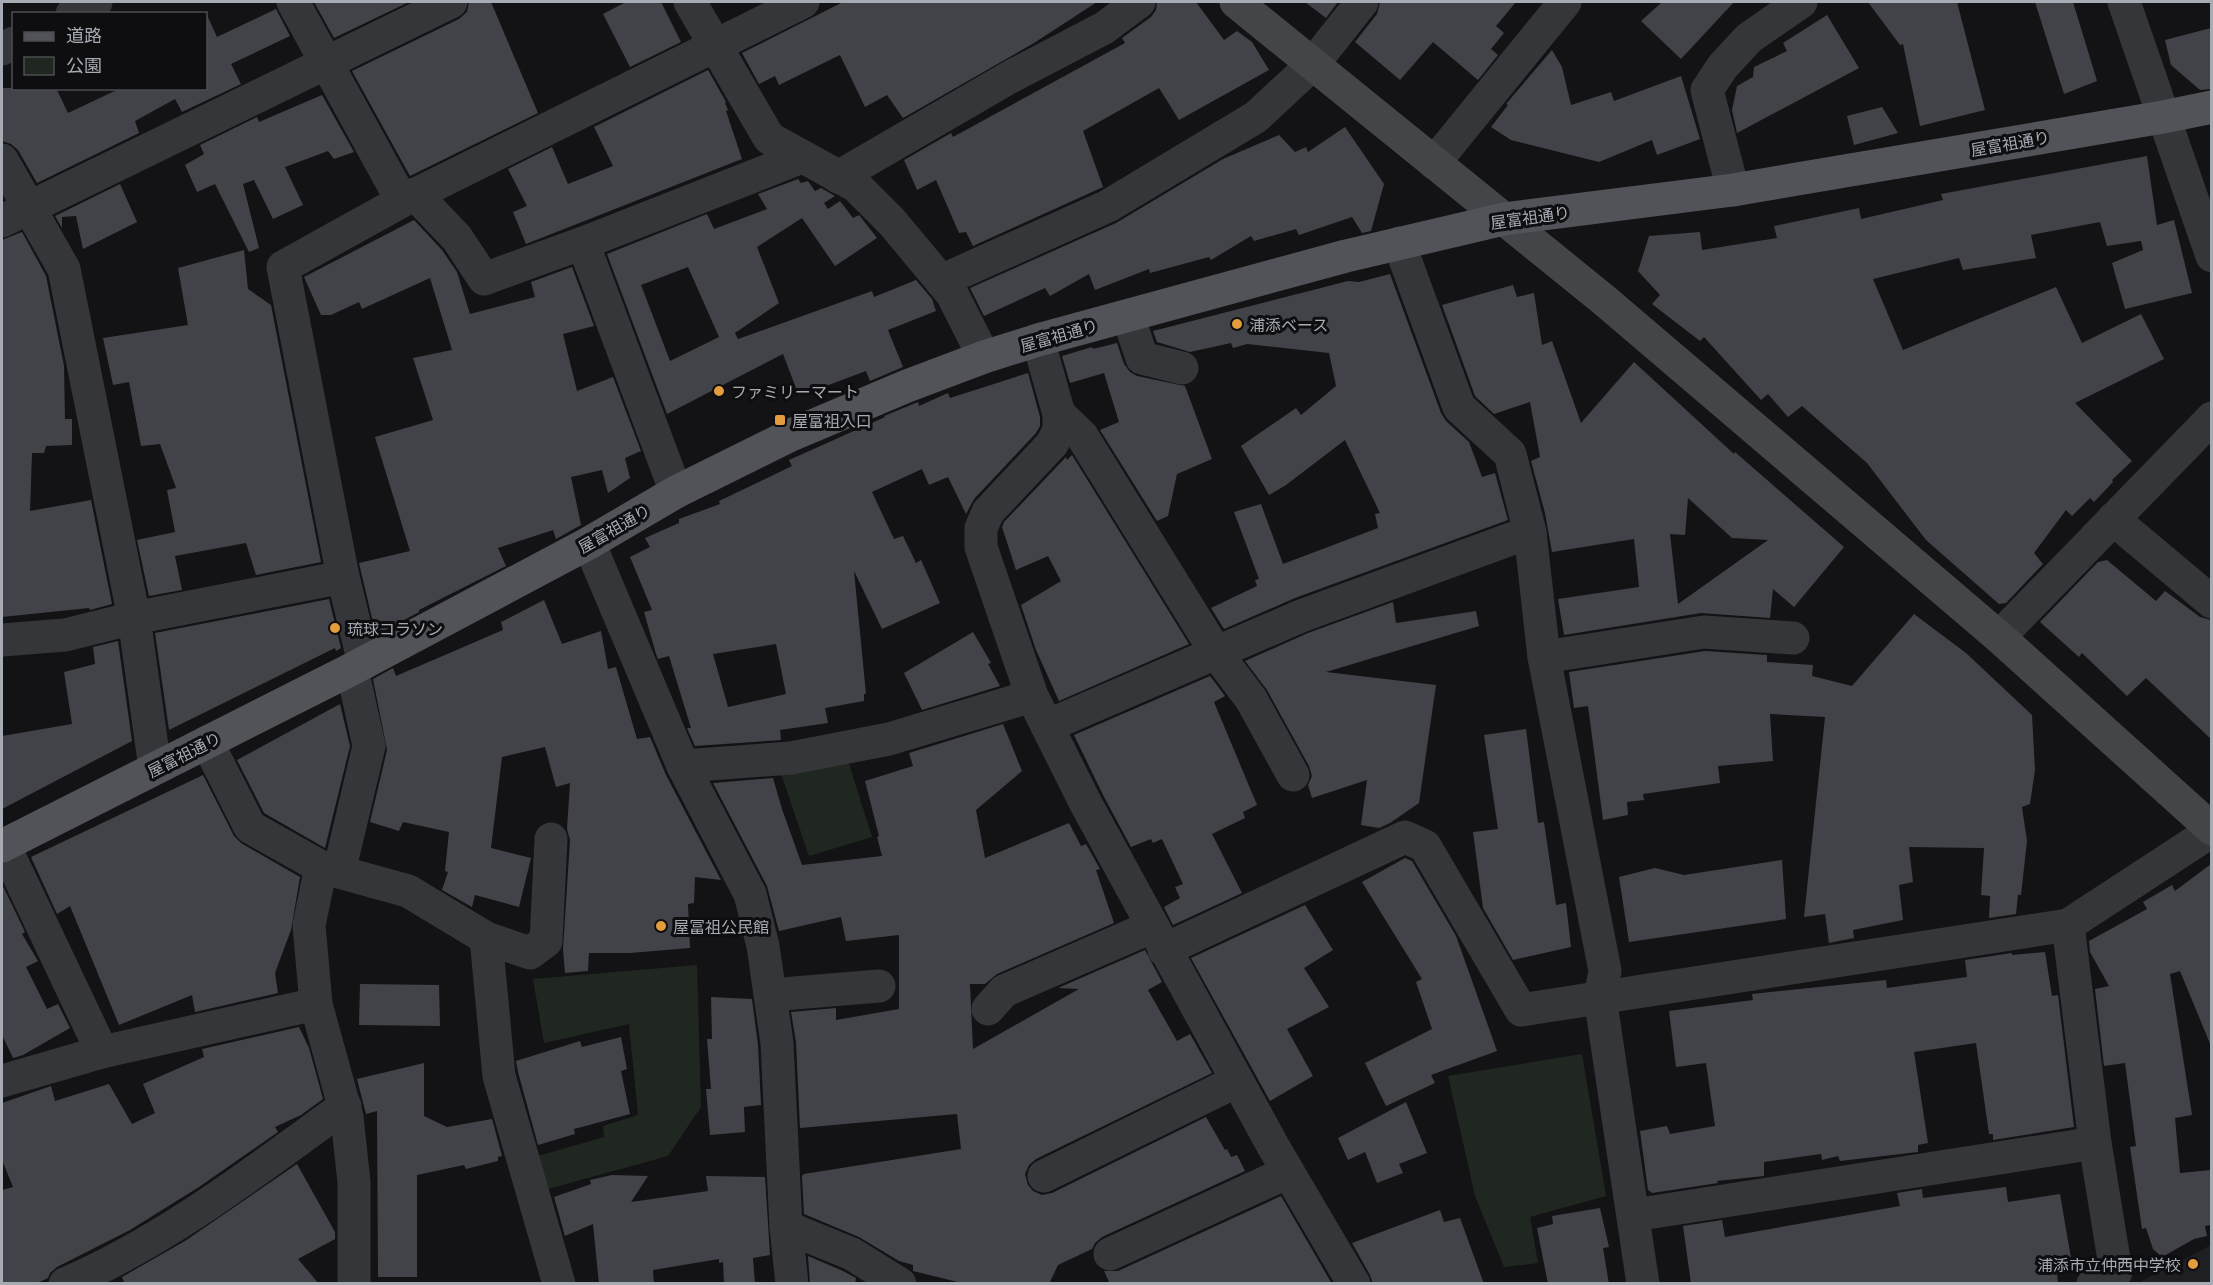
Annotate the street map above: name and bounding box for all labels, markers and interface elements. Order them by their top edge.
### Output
legend [12,12,207,90]
text: 道路 [66,24,102,46]
text: 公園 [66,54,102,76]
street label: 屋富祖通り [1969,127,2051,159]
street label: 屋富祖通り [1489,202,1571,232]
street label: 屋富祖通り [1018,315,1100,355]
place label: 浦添ベース [1249,315,1328,334]
marker: 浦添ベース [1230,317,1244,331]
place label: ファミリーマート [731,382,859,401]
marker: ファミリーマート [712,384,726,398]
place label: 屋富祖入口 [792,411,872,430]
marker: 屋富祖入口 [773,413,787,427]
street label: 屋富祖通り [575,500,653,556]
place label: 琉球コラソン [347,619,443,638]
marker: 琉球コラソン [328,621,342,635]
street label: 屋富祖通り [144,727,224,781]
place label: 屋冨祖公民館 [673,917,769,936]
marker: 屋冨祖公民館 [654,919,668,933]
place label: 浦添市立仲西中学校 [2037,1255,2181,1274]
marker: 浦添市立仲西中学校 [2186,1257,2200,1271]

